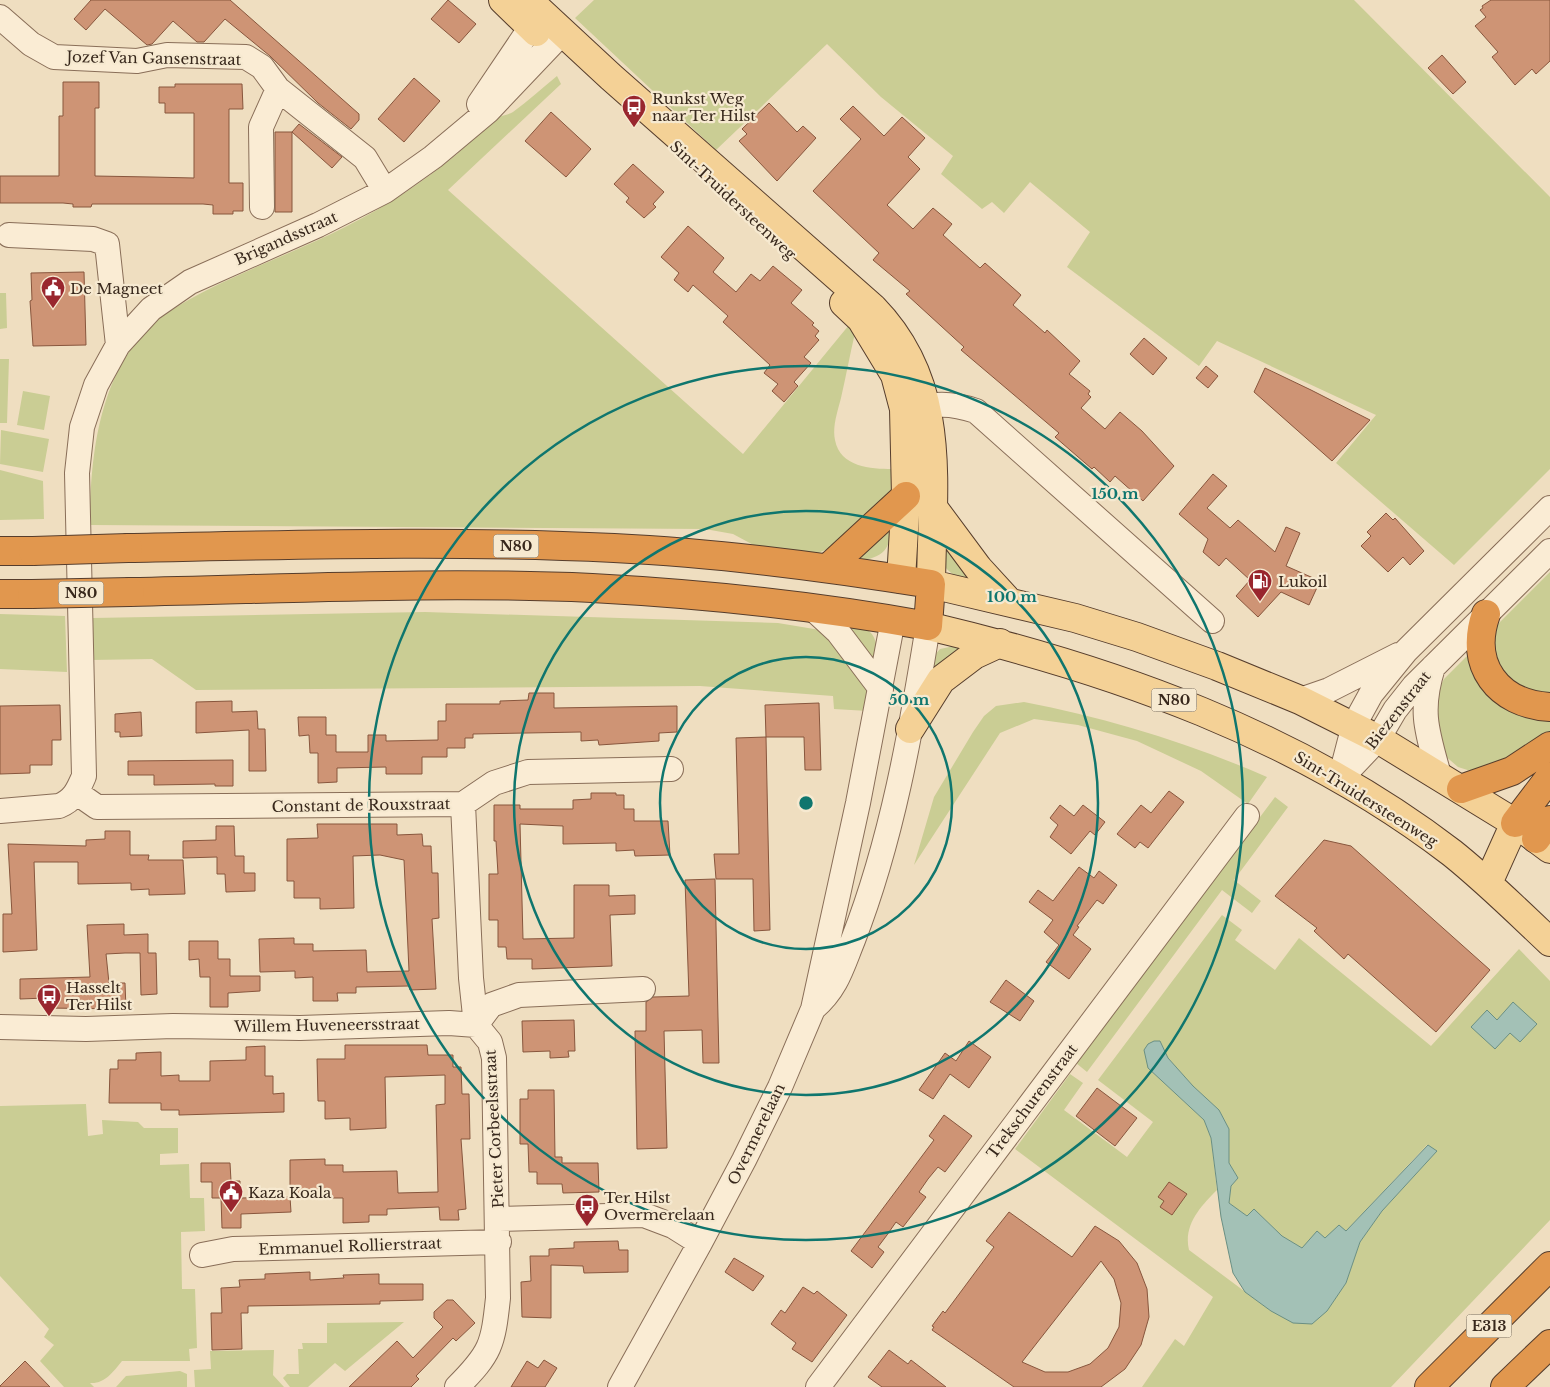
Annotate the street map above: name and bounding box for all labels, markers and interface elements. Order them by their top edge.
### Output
street label: Jozef Van Gansenstraat [64,47,242,69]
place label: Runkst Weg naar Ter Hilst [652,89,756,125]
bus stop icon: Runkst Weg naar Ter Hilst [621,94,647,128]
street label: Sint-Truidersteenweg [666,137,801,264]
street label: Brigandsstraat [232,207,341,269]
public building icon: De Magneet [40,275,66,309]
place label: De Magneet [70,279,163,298]
text: 150 m [1091,484,1139,503]
road number: N80 [494,534,538,558]
fuel station icon: Lukoil [1247,568,1273,602]
place label: Lukoil [1278,572,1328,591]
road number: N80 [58,582,104,604]
text: 100 m [987,587,1037,606]
street label: Biezenstraat [1361,667,1435,753]
road number: N80 [1152,688,1196,712]
text: 50 m [889,690,930,709]
street label: Sint-Truidersteenweg [1291,747,1442,851]
street label: Constant de Rouxstraat [271,794,451,816]
centre of rings [797,794,815,812]
place label: Hasselt Ter Hilst [66,978,133,1014]
bus stop icon: Hasselt Ter Hilst [36,983,62,1017]
street label: Willem Huveneersstraat [233,1014,420,1036]
street label: Trekschurenstraat [983,1040,1082,1162]
street label: Pieter Corbeelsstraat [480,1049,508,1209]
street label: Overmerelaan [723,1080,789,1188]
public building icon: Kaza Koala [218,1179,244,1213]
place label: Kaza Koala [248,1183,332,1202]
place label: Ter Hilst Overmerelaan [604,1188,715,1224]
bus stop icon: Ter Hilst Overmerelaan [574,1193,600,1227]
street label: Emmanuel Rollierstraat [258,1233,442,1259]
road number: E313 [1466,1314,1512,1338]

